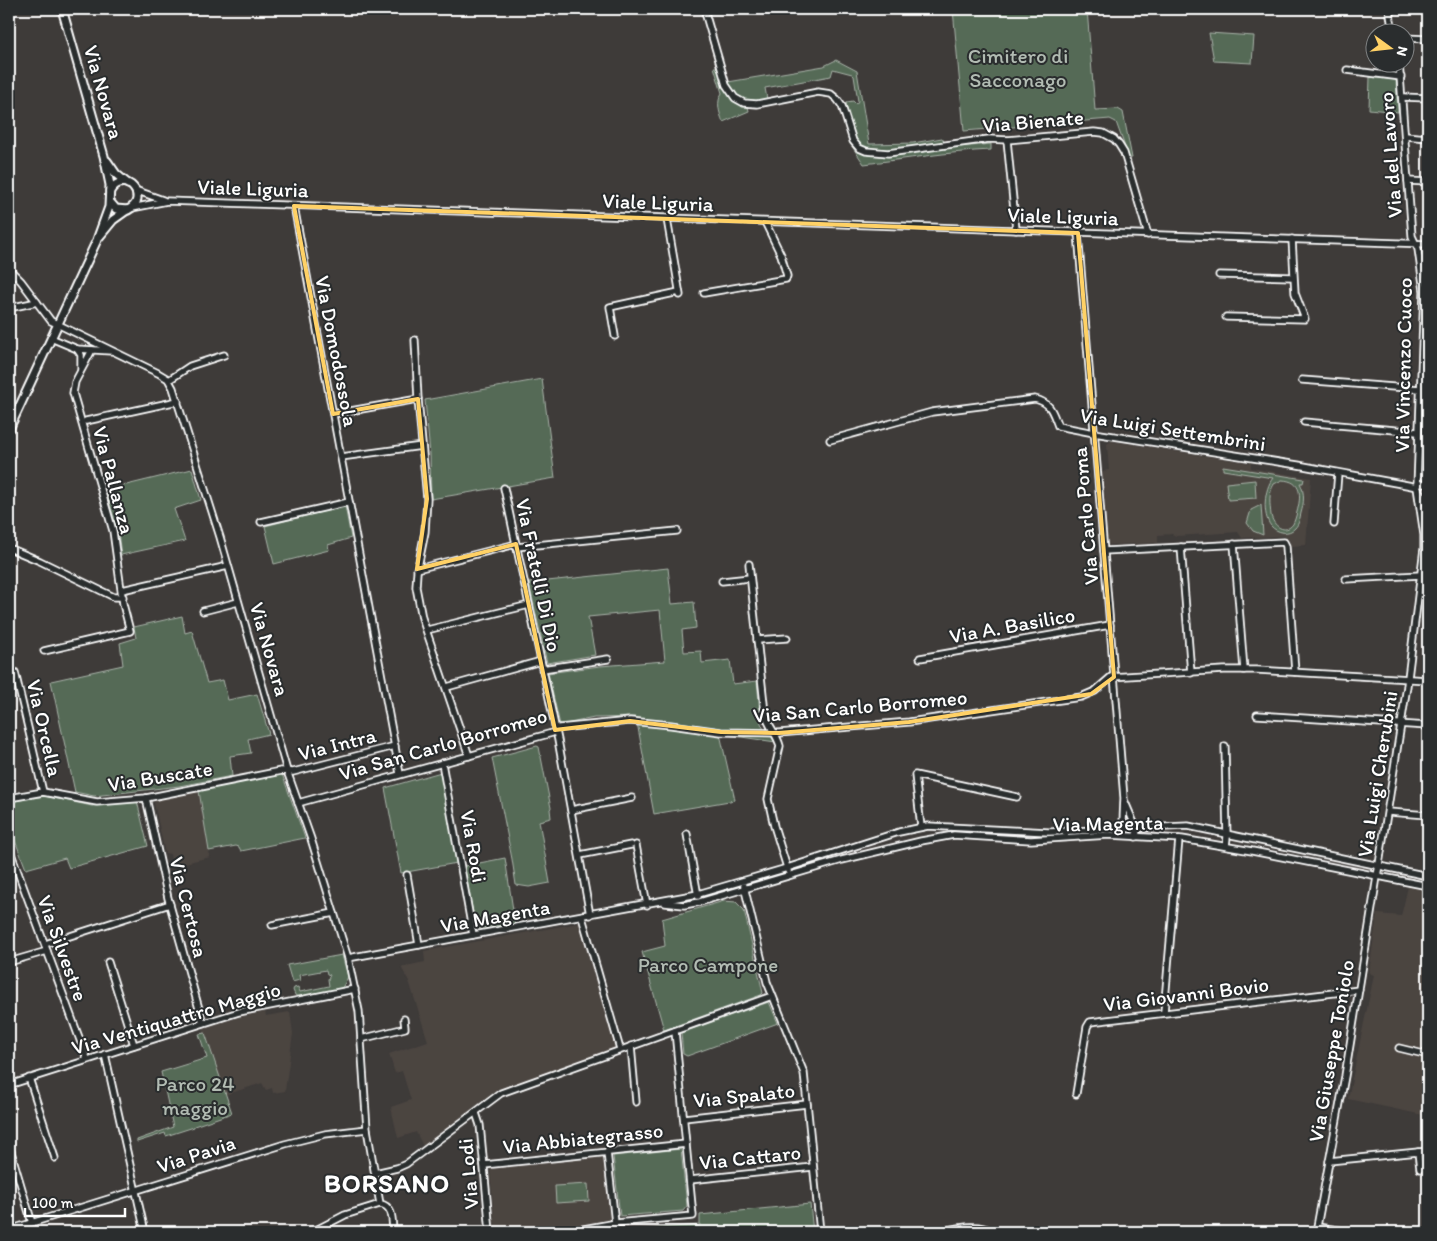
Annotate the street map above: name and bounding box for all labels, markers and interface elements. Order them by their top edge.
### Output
north arrow [1364,22,1414,72]
street label: Via Novara [79,42,129,142]
park label: Cimitero di Sacconago [968,43,1068,92]
text: N [1393,44,1412,58]
street label: Via del Lavoro [1373,91,1407,219]
street label: Via Bienate [981,104,1085,138]
street label: Viale Liguria [197,174,309,202]
street label: Viale Liguria [602,188,714,216]
street label: Viale Liguria [1007,202,1119,230]
street label: Via Domodossola [310,273,364,429]
street label: Via Vincenzo Cuoco [1389,277,1417,453]
street label: Via Luigi Settembrini [1078,402,1268,456]
street label: Via Pallanza [88,423,140,537]
street label: Via Carlo Poma [1067,446,1103,586]
street label: Via Fratelli Di Dio [511,496,567,654]
street label: Via Novara [245,599,295,699]
street label: Via A. Basilico [947,602,1077,648]
street label: Via Orcella [22,677,68,779]
street label: Via San Carlo Borromeo [752,684,968,728]
street label: Via Luigi Cherubini [1351,689,1403,859]
street label: Via San Carlo Borromeo [336,702,550,786]
street label: Via Intra [295,722,379,766]
street label: Via Buscate [106,755,214,797]
street label: Via Rodi [455,808,493,884]
street label: Via Magenta [1052,810,1164,836]
street label: Via Certosa [164,854,214,960]
street label: Via Silvestre [32,892,94,1004]
street label: Via Magenta [438,894,552,938]
park label: Parco Campone [638,952,778,977]
street label: Via Giuseppe Toniolo [1303,958,1359,1144]
street label: Via Giovanni Bovio [1102,971,1270,1017]
street label: Via Ventiquattro Maggio [68,976,284,1060]
park label: Parco 24 maggio [155,1071,235,1120]
street label: Via Spalato [692,1077,796,1113]
street label: Via Abbiategrasso [501,1117,665,1159]
street label: Via Pavia [154,1130,238,1178]
street label: Via Lodi [452,1138,484,1210]
street label: Via Cattaro [698,1139,802,1175]
district label: BORSANO [324,1167,450,1199]
scale bar [25,1186,125,1218]
text: 100 m [32,1194,74,1212]

